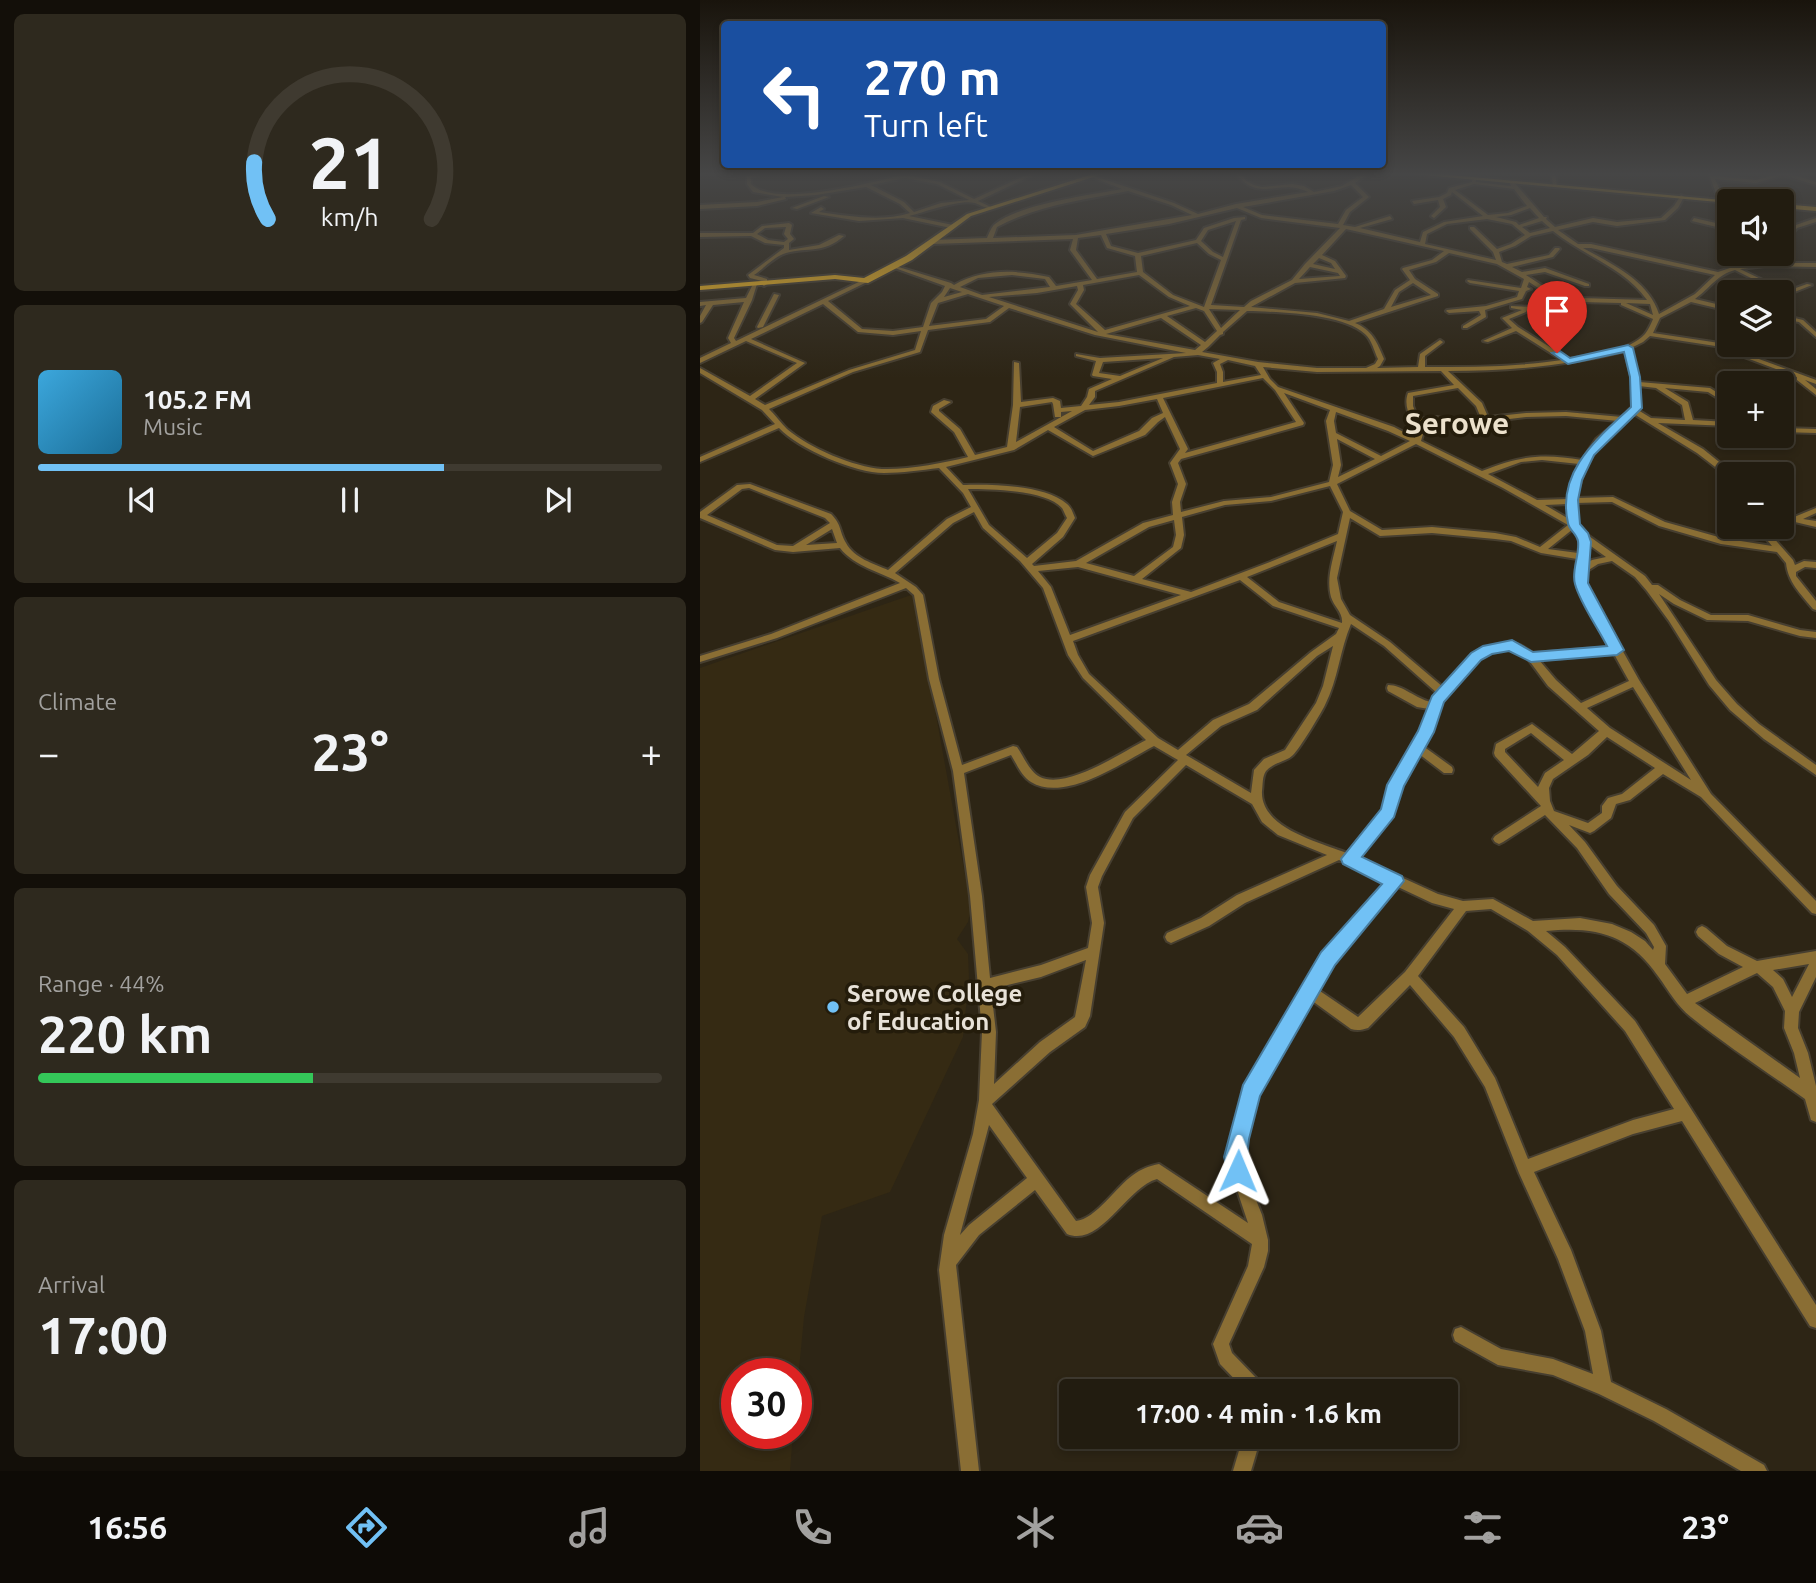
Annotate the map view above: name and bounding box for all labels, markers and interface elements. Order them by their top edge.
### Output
icon: left [749,49,840,140]
text: 270 m [864,49,1001,104]
text: Turn left [864,107,988,143]
text: 21 [309,121,391,203]
map controls [1717,189,1794,539]
button: sound [1717,189,1794,266]
text: km/h [321,203,379,231]
button: layers [1717,280,1794,357]
pin [1527,281,1587,353]
icon: arrive [1538,292,1576,330]
button: + [1717,371,1794,448]
text: 105.2 FM [143,385,252,414]
district label: Serowe [1405,406,1509,440]
text: Music [143,414,202,439]
button: − [1717,462,1794,539]
icon: previous [123,481,161,519]
icon: pause [331,481,369,519]
icon: next [539,481,577,519]
text: Climate [38,689,117,714]
text: 23° [311,723,389,781]
text: − [38,732,59,774]
text: + [641,732,662,774]
text: Range · 44% [38,971,165,996]
place label: Serowe College of Education [847,980,1022,1035]
marker: Serowe College of Education [825,999,841,1015]
text: 220 km [38,1005,212,1063]
position arrow [1201,1134,1275,1208]
text: Arrival [38,1272,105,1297]
text: 17:00 [38,1306,168,1364]
speed limit sign: 30 [721,1358,812,1449]
text: 17:00 · 4 min · 1.6 km [1135,1399,1382,1428]
icon: directions [342,1503,391,1552]
icon: music [565,1503,614,1552]
icon: phone [788,1503,837,1552]
icon: climate [1011,1503,1060,1552]
icon: car [1235,1503,1284,1552]
icon: filters [1458,1503,1507,1552]
text: 16:56 [87,1509,167,1545]
text: 23° [1681,1509,1729,1545]

